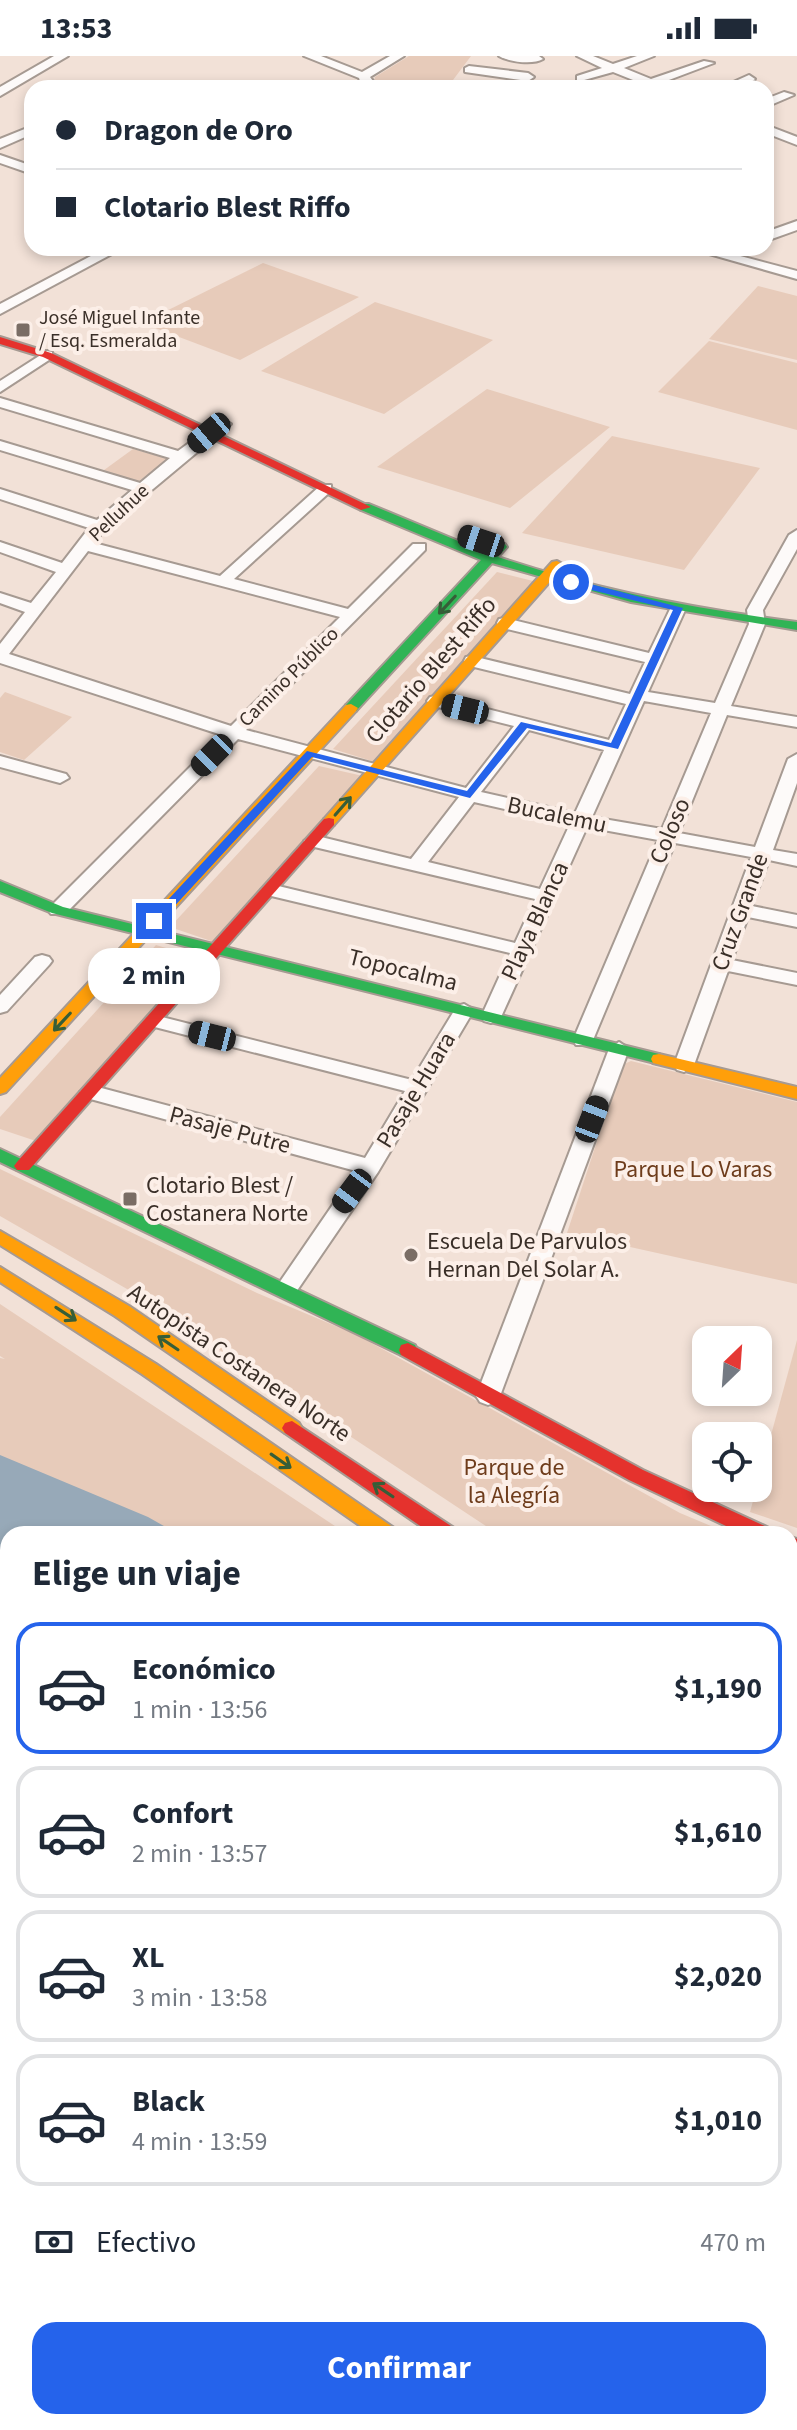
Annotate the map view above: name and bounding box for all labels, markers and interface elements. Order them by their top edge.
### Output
text: 13:53 [40,7,112,50]
text: Dragon de Oro [104,109,293,152]
text: Clotario Blest Riffo [104,186,351,229]
place label: José Miguel Infante / Esq. Esmeralda [39,304,200,355]
marker: José Miguel Infante / Esq. Esmeralda [14,321,32,339]
car [183,408,235,458]
street label: Pelluhue [83,478,155,548]
car [454,522,508,560]
route start [553,564,589,600]
street label: Clotario Blest Riffo [357,589,505,751]
one-way arrow [439,594,457,614]
street label: Camino Público [233,621,345,733]
car [439,692,491,726]
car [187,730,237,780]
street label: Bucalemu [504,787,610,843]
street label: Coloso [640,792,700,870]
one-way arrow [334,797,352,817]
street label: Cruz Grande [703,848,777,976]
street label: Playa Blanca [492,856,578,986]
route end [136,903,172,939]
street label: Topocalma [345,940,461,1000]
callout: 2 min [88,949,220,1005]
text: 2 min [122,957,186,994]
one-way arrow [53,1011,71,1031]
car [186,1019,238,1053]
street label: Pasaje Huara [367,1025,465,1155]
car [572,1092,612,1146]
street label: Pasaje Putre [165,1097,295,1163]
park label: Parque Lo Varas [614,1152,772,1187]
car [328,1165,376,1217]
place label: Clotario Blest / Costanera Norte [146,1168,308,1231]
marker: Clotario Blest / Costanera Norte [121,1190,139,1208]
place label: Escuela De Parvulos Hernan Del Solar A. [427,1224,627,1287]
marker: Escuela De Parvulos Hernan Del Solar A. [402,1246,420,1264]
street label: Autopista Costanera Norte [121,1275,357,1451]
one-way arrow [54,1306,77,1322]
north arrow [692,1326,772,1406]
map controls [692,1326,772,1502]
one-way arrow [158,1335,180,1351]
button: locate [692,1422,772,1502]
park label: Parque de la Alegría [463,1450,565,1513]
one-way arrow [269,1453,291,1469]
one-way arrow [372,1482,395,1498]
text: Elige un viaje [32,1548,241,1599]
text: Económico [132,1648,276,1691]
icon: car [36,1652,108,1724]
text: $1,190 [674,1667,762,1710]
text: 1 min · 13:56 [132,1691,267,1728]
text: Confort [132,1792,233,1835]
icon: car [36,1796,108,1868]
text: $1,610 [674,1811,762,1854]
text: 2 min · 13:57 [132,1835,267,1872]
text: XL [132,1936,165,1979]
icon: car [36,1940,108,2012]
text: $2,020 [674,1955,762,1998]
text: 3 min · 13:58 [132,1979,267,2016]
text: Black [132,2080,205,2123]
icon: car [36,2084,108,2156]
text: $1,010 [674,2099,762,2142]
text: 4 min · 13:59 [132,2123,267,2160]
icon: cash [32,2220,76,2264]
text: Efectivo [96,2221,196,2264]
text: 470 m [700,2224,766,2261]
button: Confirmar [32,2322,766,2414]

